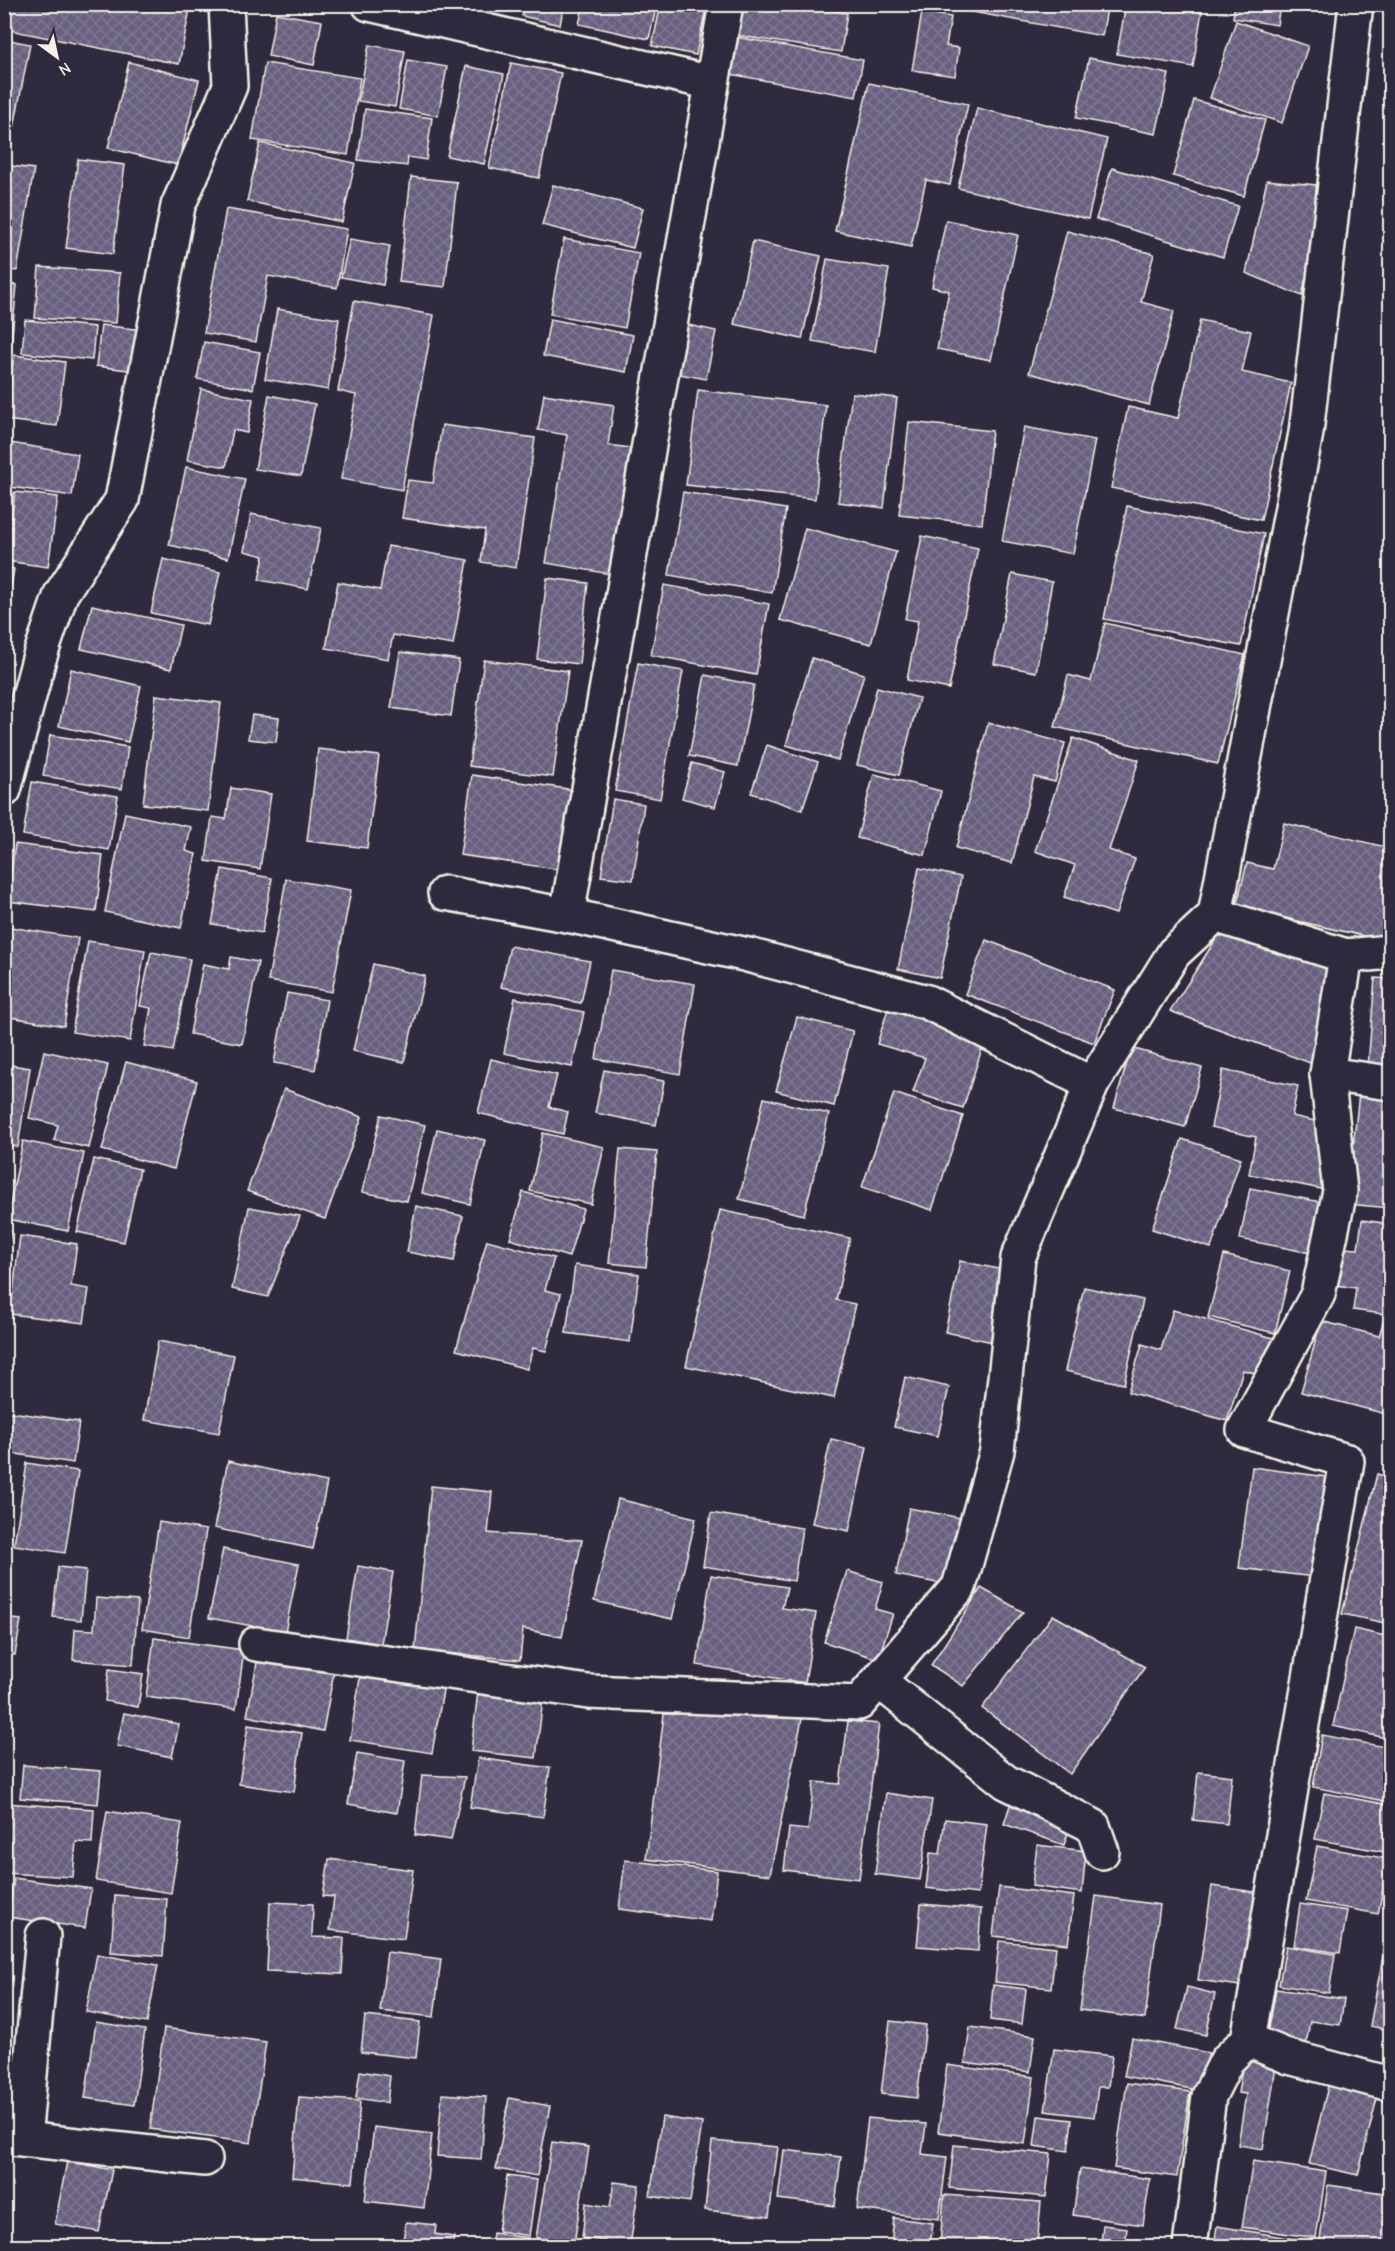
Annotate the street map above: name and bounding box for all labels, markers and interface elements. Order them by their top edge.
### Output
north arrow [27,27,87,87]
text: N [55,58,74,79]

